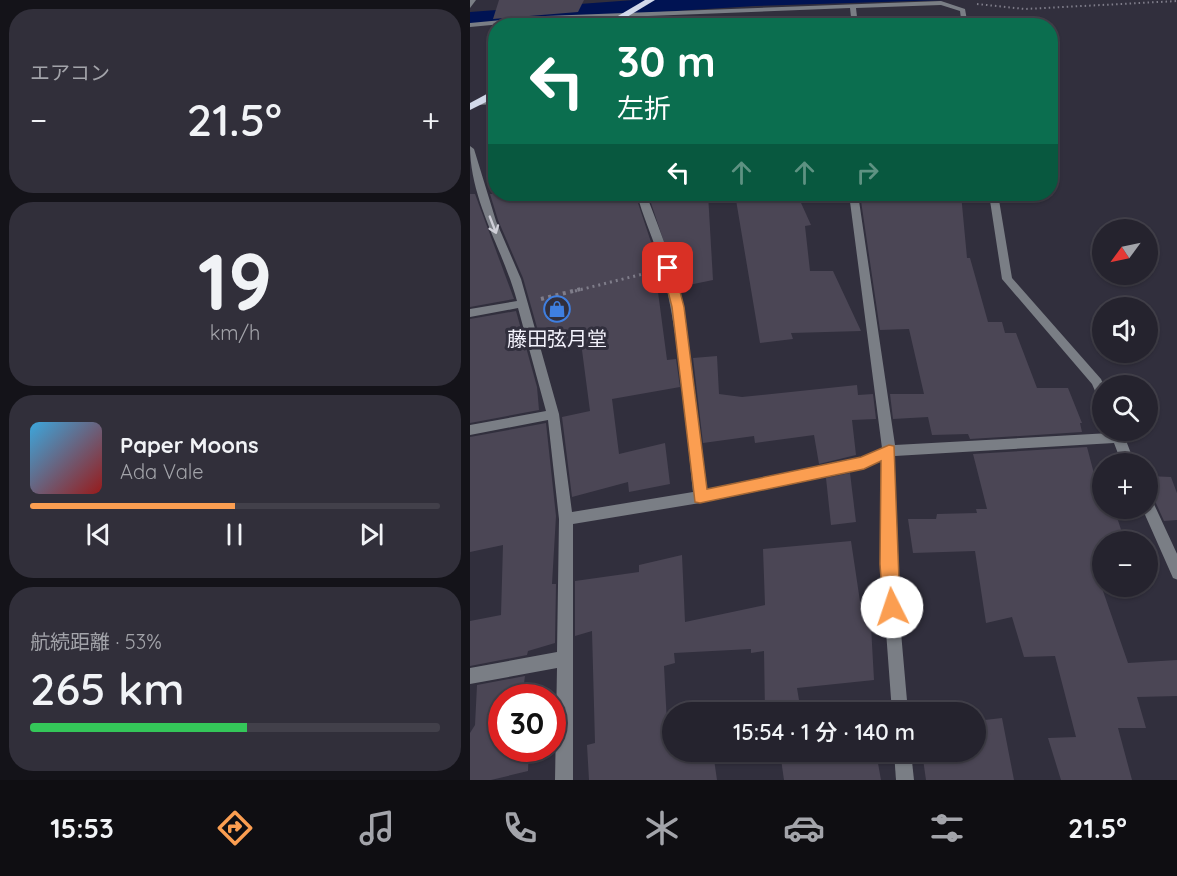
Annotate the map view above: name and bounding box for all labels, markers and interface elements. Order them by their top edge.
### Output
text: 30 m [617,35,716,88]
icon: left [518,42,596,120]
text: エアコン [30,60,110,85]
text: 21.5° [187,91,282,147]
text: 左折 [617,91,671,125]
text: − [30,99,47,140]
text: + [421,99,440,140]
icon: left [662,156,695,189]
icon: ahead [725,156,758,189]
icon: ahead [788,156,821,189]
icon: right [851,156,884,189]
one-way arrow [488,216,499,234]
north arrow [1092,219,1158,285]
map controls [1092,219,1158,597]
text: 19 [198,232,272,330]
pin [642,242,693,293]
icon: arrive [651,251,684,284]
shop icon: 藤田弦月堂 [542,294,572,324]
button: sound [1092,297,1158,363]
text: km/h [210,320,260,345]
place label: 藤田弦月堂 [507,326,607,351]
button: search [1092,375,1158,441]
text: Paper Moons [120,431,259,459]
button: + [1092,453,1158,519]
text: Ada Vale [120,459,204,484]
icon: previous [82,518,115,551]
icon: pause [218,518,251,551]
icon: next [355,518,388,551]
button: − [1092,531,1158,597]
position arrow [860,575,924,639]
text: 航続距離 · 53% [30,629,162,654]
text: 265 km [30,660,185,716]
speed limit sign: 30 [488,684,566,762]
text: 15:54 · 1 分 · 140 m [733,718,915,746]
icon: directions [214,807,256,849]
icon: music [356,807,398,849]
icon: phone [499,807,541,849]
icon: climate [641,807,683,849]
icon: car [783,807,825,849]
icon: filters [926,807,968,849]
text: 15:53 [50,811,114,845]
text: 21.5° [1068,811,1127,845]

